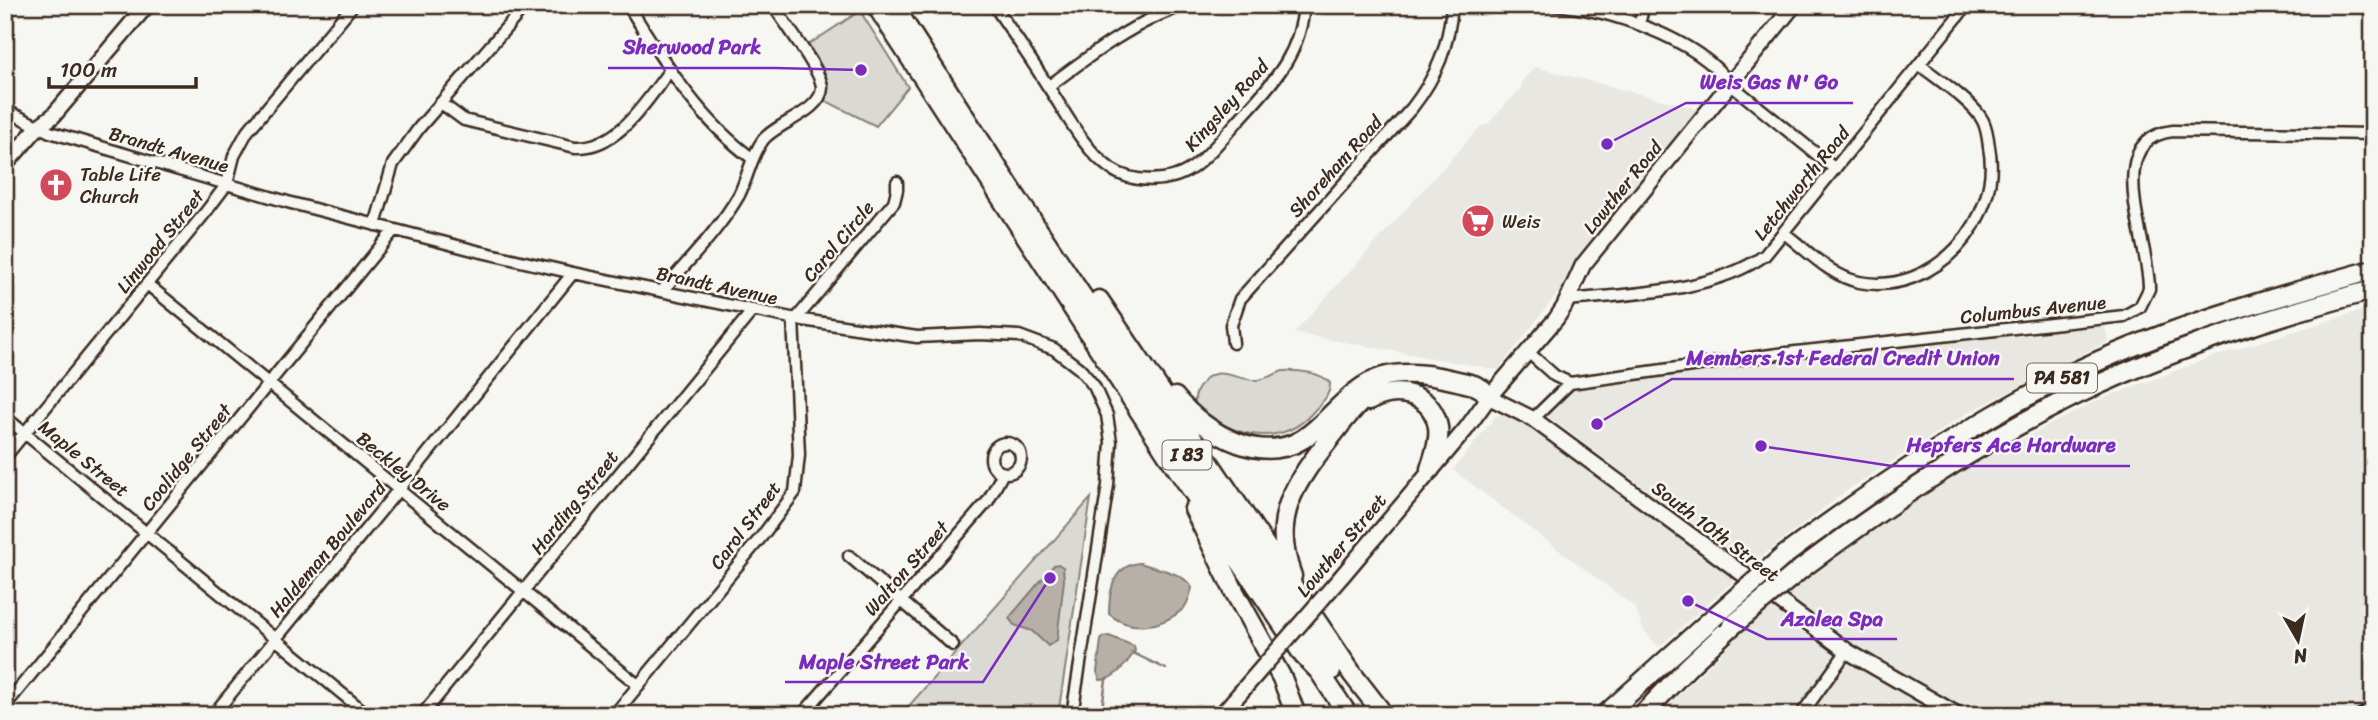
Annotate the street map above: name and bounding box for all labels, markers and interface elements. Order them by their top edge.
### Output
callout: Sherwood Park [608,26,775,68]
text: Sherwood Park [622,28,761,66]
scale bar [49,46,196,90]
street label: Kingsley Road [1176,50,1278,159]
text: 100 m [60,51,117,89]
callout: Weis Gas N' Go [1686,61,1853,103]
text: Weis Gas N' Go [1700,63,1839,101]
street label: Shoreham Road [1280,107,1391,225]
street label: Brandt Avenue [105,117,233,182]
street label: Letchworth Road [1745,118,1859,248]
street label: Lowther Road [1574,132,1671,242]
place label: Table Life Church [80,158,161,213]
church icon: Table Life Church [37,166,75,204]
street label: Linwood Street [108,181,214,301]
street label: Carol Circle [794,193,883,290]
supermarket icon: Weis [1459,202,1497,240]
place label: Weis [1502,205,1541,238]
street label: Brandt Avenue [653,257,781,314]
street label: Columbus Avenue [1959,285,2108,334]
callout: Members 1st Federal Credit Union [1672,337,2014,379]
text: Members 1st Federal Credit Union [1685,339,2000,377]
road number: PA 581 [2027,364,2097,392]
street label: Coolidge Street [132,395,241,519]
street label: Maple Street [31,411,137,506]
street label: Beckley Drive [349,423,459,520]
callout: Hepfers Ace Hardware [1892,424,2130,466]
text: Hepfers Ace Hardware [1905,426,2116,464]
road number: I 83 [1162,440,1212,470]
street label: Harding Street [522,443,627,562]
street label: South 10th Street [1644,472,1787,591]
street label: Haldeman Boulevard [260,473,395,625]
street label: Carol Street [701,474,790,577]
street label: Lowther Street [1288,486,1395,605]
street label: Walton Street [855,512,958,623]
callout: Azalea Spa [1767,597,1897,639]
text: Azalea Spa [1780,600,1883,638]
north arrow [2262,604,2332,674]
text: N [2291,639,2311,674]
callout: Maple Street Park [785,640,983,682]
text: Maple Street Park [798,643,970,681]

